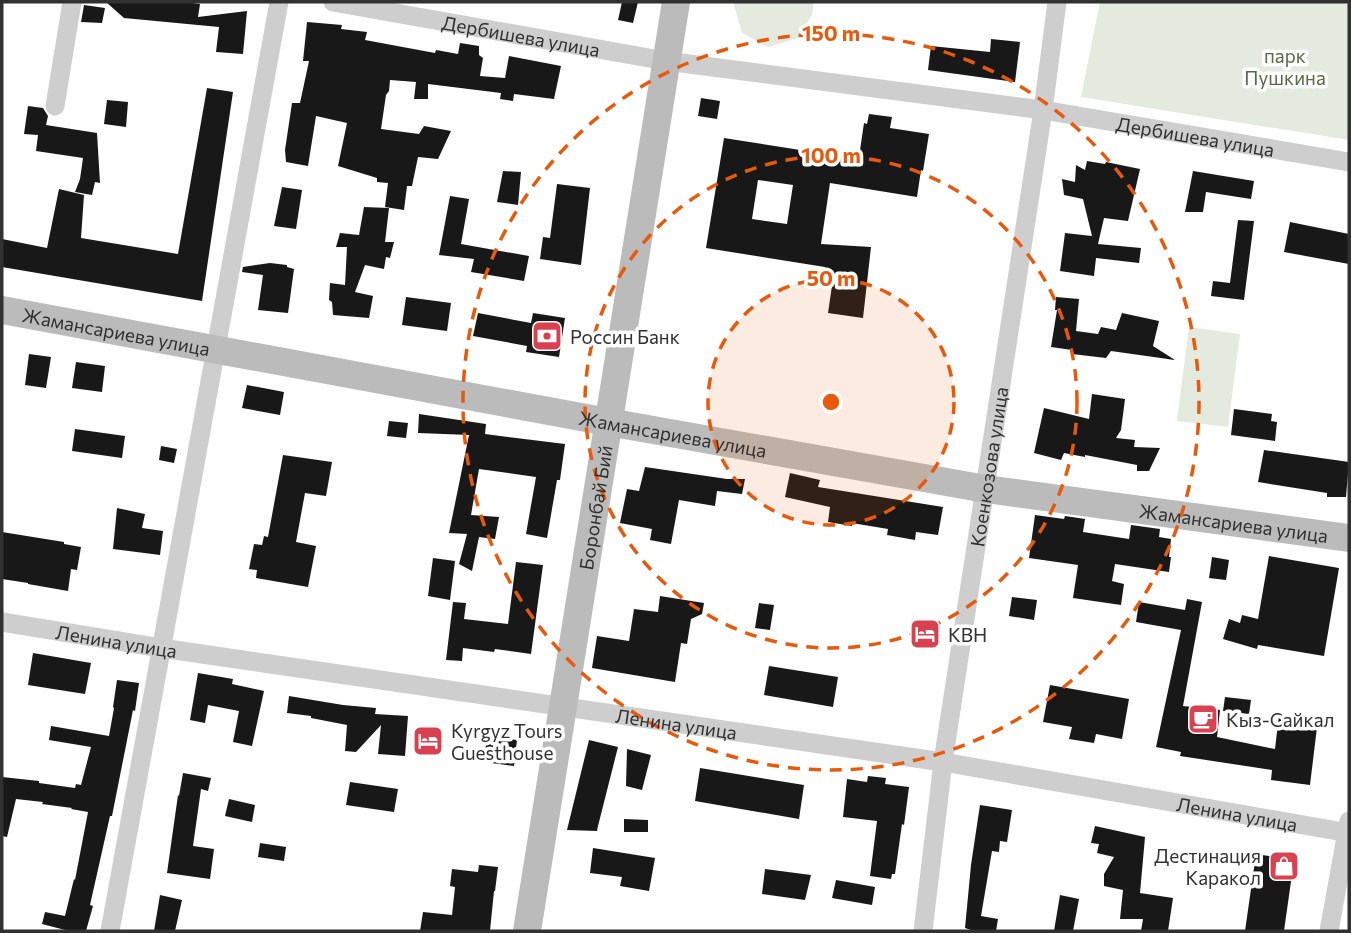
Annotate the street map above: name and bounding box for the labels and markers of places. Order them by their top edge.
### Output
bank icon: Россин Банк [530,319,564,353]
place label: Россин Банк [570,325,680,348]
centre of rings [819,390,843,414]
hotel icon: KBH [908,617,942,651]
place label: KBH [948,623,987,646]
cafe icon: Кыз-Сайкал [1186,702,1220,736]
place label: Кыз-Сайкал [1226,708,1335,731]
place label: Kyrgyz Tours Guesthouse [451,719,562,764]
hotel icon: Kyrgyz Tours Guesthouse [411,724,445,758]
place label: Дестинация Каракол [1154,844,1261,889]
shop icon: Дестинация Каракол [1267,849,1301,883]

